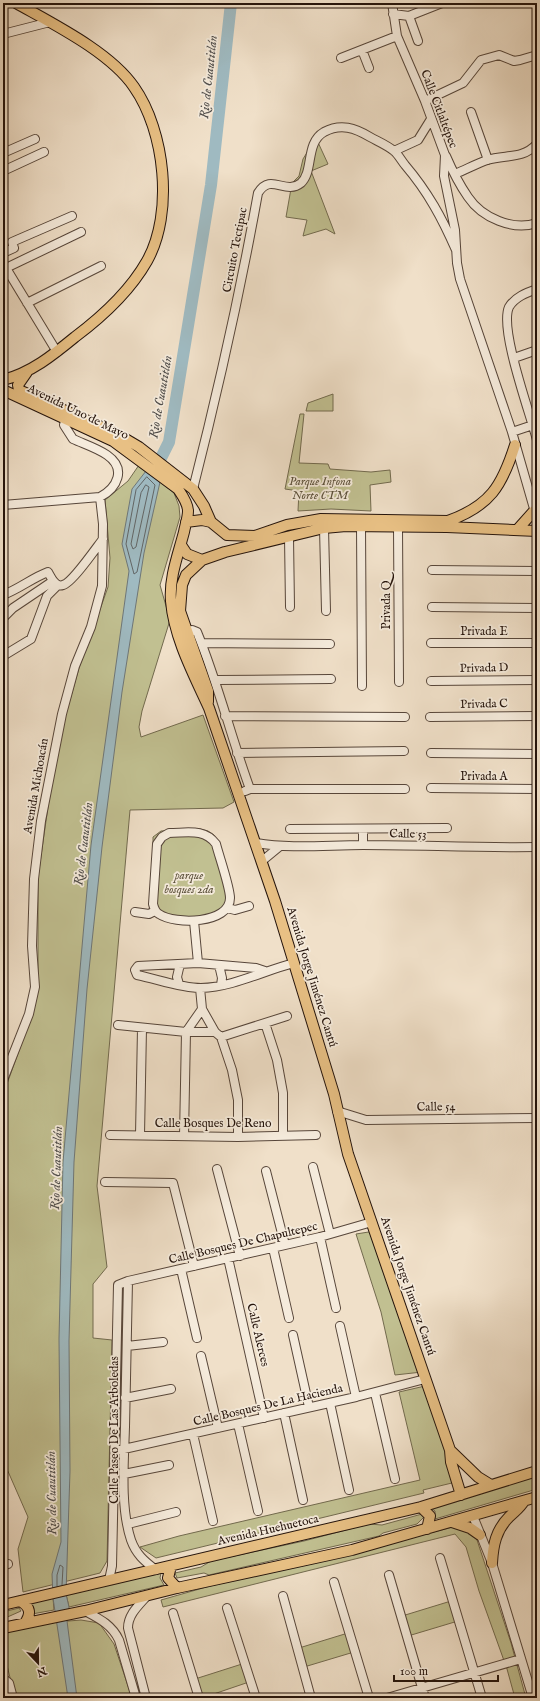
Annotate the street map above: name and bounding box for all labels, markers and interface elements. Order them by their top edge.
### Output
water label: Rio de Cuautitlán [196,34,222,120]
street label: Calle Citlaltépec [416,68,461,151]
street label: Circuito Tectipac [219,206,252,294]
water label: Rio de Cuautitlán [145,354,177,440]
street label: Avenida Uno de Mayo [24,381,132,443]
park label: Parque Infona Norte CTM [289,474,351,503]
street label: Privada Q [379,571,394,630]
street label: Privada E [460,624,508,639]
street label: Privada D [459,660,509,676]
street label: Privada C [460,696,508,712]
street label: Avenida Michoacán [20,736,52,836]
street label: Privada A [460,769,509,784]
water label: Rio de Cuautitlán [70,801,98,887]
street label: Calle 53 [389,826,427,842]
park label: parque bosques 2da [164,868,214,897]
street label: Avenida Jorge Jiménez Cantú [282,904,340,1049]
street label: Calle 54 [417,1099,456,1115]
street label: Calle Bosques De Reno [155,1116,272,1132]
water label: Rio de Cuautitlán [47,1126,67,1210]
street label: Avenida Jorge Jiménez Cantú [376,1214,439,1358]
street label: Calle Bosques De Chapultepec [167,1219,319,1268]
street label: Calle Alerces [243,1302,273,1368]
street label: Calle Paseo De Las Arboledas [107,1356,122,1504]
street label: Calle Bosques De La Hacienda [192,1380,345,1430]
water label: Rio de Cuautitlán [43,1451,61,1535]
street label: Avenida Huehuetoca [215,1511,321,1549]
north arrow [18,1643,58,1683]
scale bar [394,1657,498,1683]
text: N [34,1663,49,1680]
text: 100 m [400,1664,428,1679]

